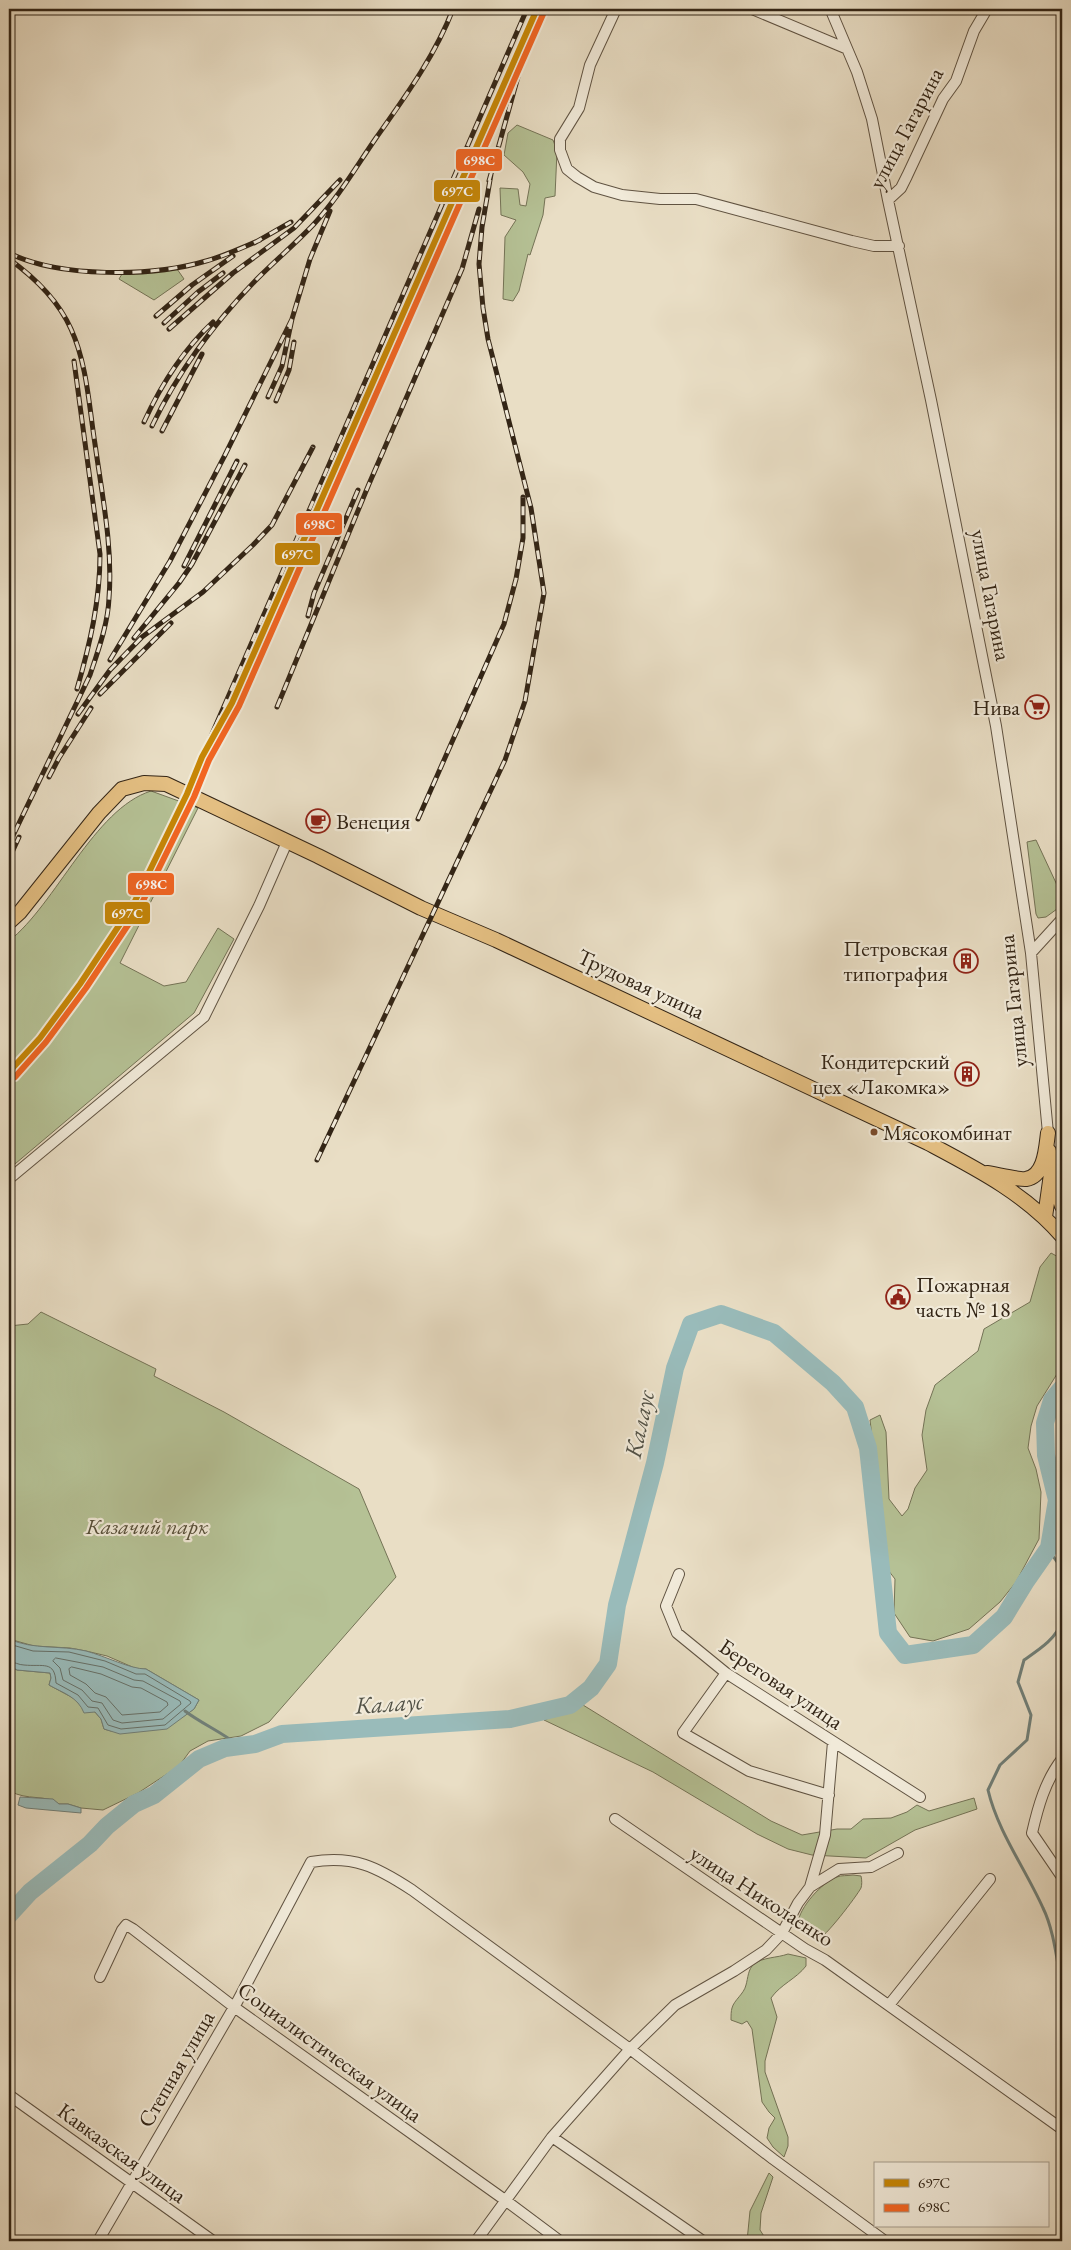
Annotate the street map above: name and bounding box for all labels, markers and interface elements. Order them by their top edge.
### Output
street label: улица Гагарина [862,62,950,194]
line badge: 698С [455,148,503,172]
text: 698С [463,151,495,169]
line badge: 697С [433,179,481,203]
text: 697С [441,182,473,200]
line badge: 698С [295,512,343,536]
text: 698С [303,515,335,533]
street label: улица Гагарина [964,527,1018,663]
line badge: 697С [274,542,321,566]
text: 697С [281,545,313,563]
place label: Нива [972,693,1020,722]
supermarket icon: Нива [1024,694,1050,720]
place label: Венеция [336,807,410,836]
cafe icon: Венеция [305,808,331,834]
line badge: 698С [127,872,175,896]
text: 698С [135,875,167,893]
line badge: 697С [104,901,151,925]
text: 697С [111,904,143,922]
street label: улица Гагарина [992,933,1034,1069]
place label: Петровская типография [843,934,948,988]
street label: Трудовая улица [573,942,709,1026]
building icon: Петровская типография [953,948,979,974]
place label: Кондитерский цех «Лакомка» [813,1047,950,1101]
building icon: Кондитерский цех «Лакомка» [954,1061,980,1087]
place label: Мясокомбинат [883,1119,1012,1146]
marker: Мясокомбинат [869,1127,879,1137]
place label: Пожарная часть № 18 [916,1270,1011,1324]
public building icon: Пожарная часть № 18 [885,1284,911,1310]
water label: Калаус [617,1387,661,1462]
park label: Казачий парк [85,1512,209,1541]
street label: Береговая улица [713,1632,849,1736]
water label: Калаус [353,1685,425,1721]
street label: улица Николаенко [684,1839,840,1953]
street label: Социалистическая улица [232,1975,428,2129]
street label: Степная улица [131,2005,221,2133]
street label: Кавказская улица [52,2096,193,2210]
legend [874,2162,1048,2228]
text: 697С [918,2173,950,2192]
text: 698С [918,2197,950,2216]

